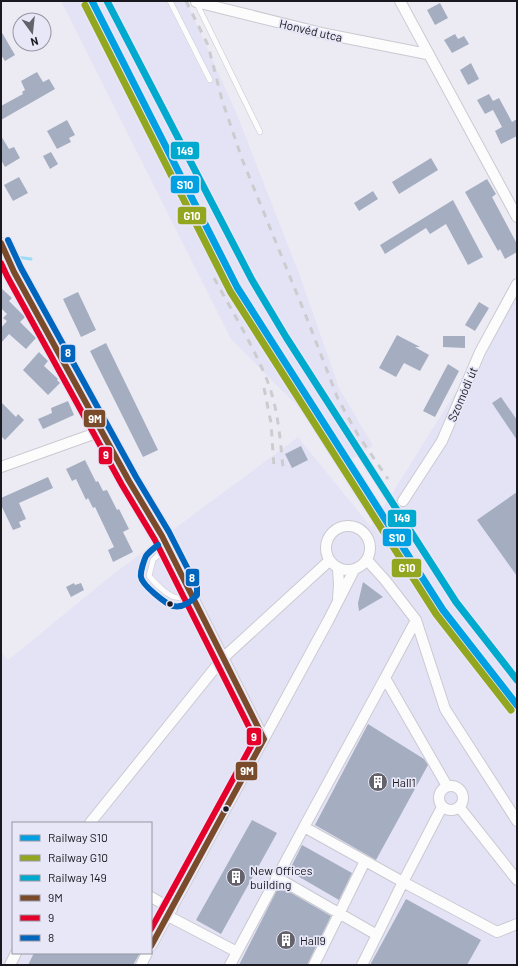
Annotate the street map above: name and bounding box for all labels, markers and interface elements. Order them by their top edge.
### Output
north arrow [12,12,52,52]
street label: Honvéd utca [278,16,344,44]
text: N [29,35,40,49]
line badge: 149 [170,141,200,160]
text: 149 [177,144,193,157]
line badge: S10 [170,175,200,194]
text: S10 [177,178,193,191]
line badge: G10 [177,206,207,225]
text: G10 [184,209,200,222]
line badge: 8 [60,344,76,363]
text: 8 [65,346,71,359]
street label: Szomódi út [444,365,480,423]
line badge: 9M [83,409,106,428]
text: 9M [88,412,102,425]
line badge: 9 [98,446,113,465]
text: 9 [103,448,109,461]
line badge: 149 [387,509,417,528]
text: 149 [394,511,410,524]
line badge: S10 [382,528,412,547]
text: S10 [389,531,405,544]
line badge: G10 [391,558,422,578]
text: G10 [399,561,415,574]
line badge: 8 [185,568,200,587]
text: 8 [189,571,195,584]
unlabelled marker [165,599,175,609]
line badge: 9 [246,727,262,746]
text: 9 [251,730,257,743]
line badge: 9M [235,761,258,781]
text: 9M [240,764,254,777]
building icon: Hall1 [367,771,389,793]
place label: Hall1 [392,775,416,789]
unlabelled marker [221,804,231,814]
legend [12,822,152,954]
text: Railway S10 [48,830,108,844]
text: Railway G10 [48,850,108,864]
place label: New Offices building [250,863,313,891]
building icon: New Offices building [225,866,247,888]
text: Railway 149 [48,870,107,884]
text: 9M [48,890,63,904]
text: 9 [48,910,54,924]
building icon: Hall9 [275,929,297,951]
text: 8 [48,930,54,944]
place label: Hall9 [300,933,326,947]

